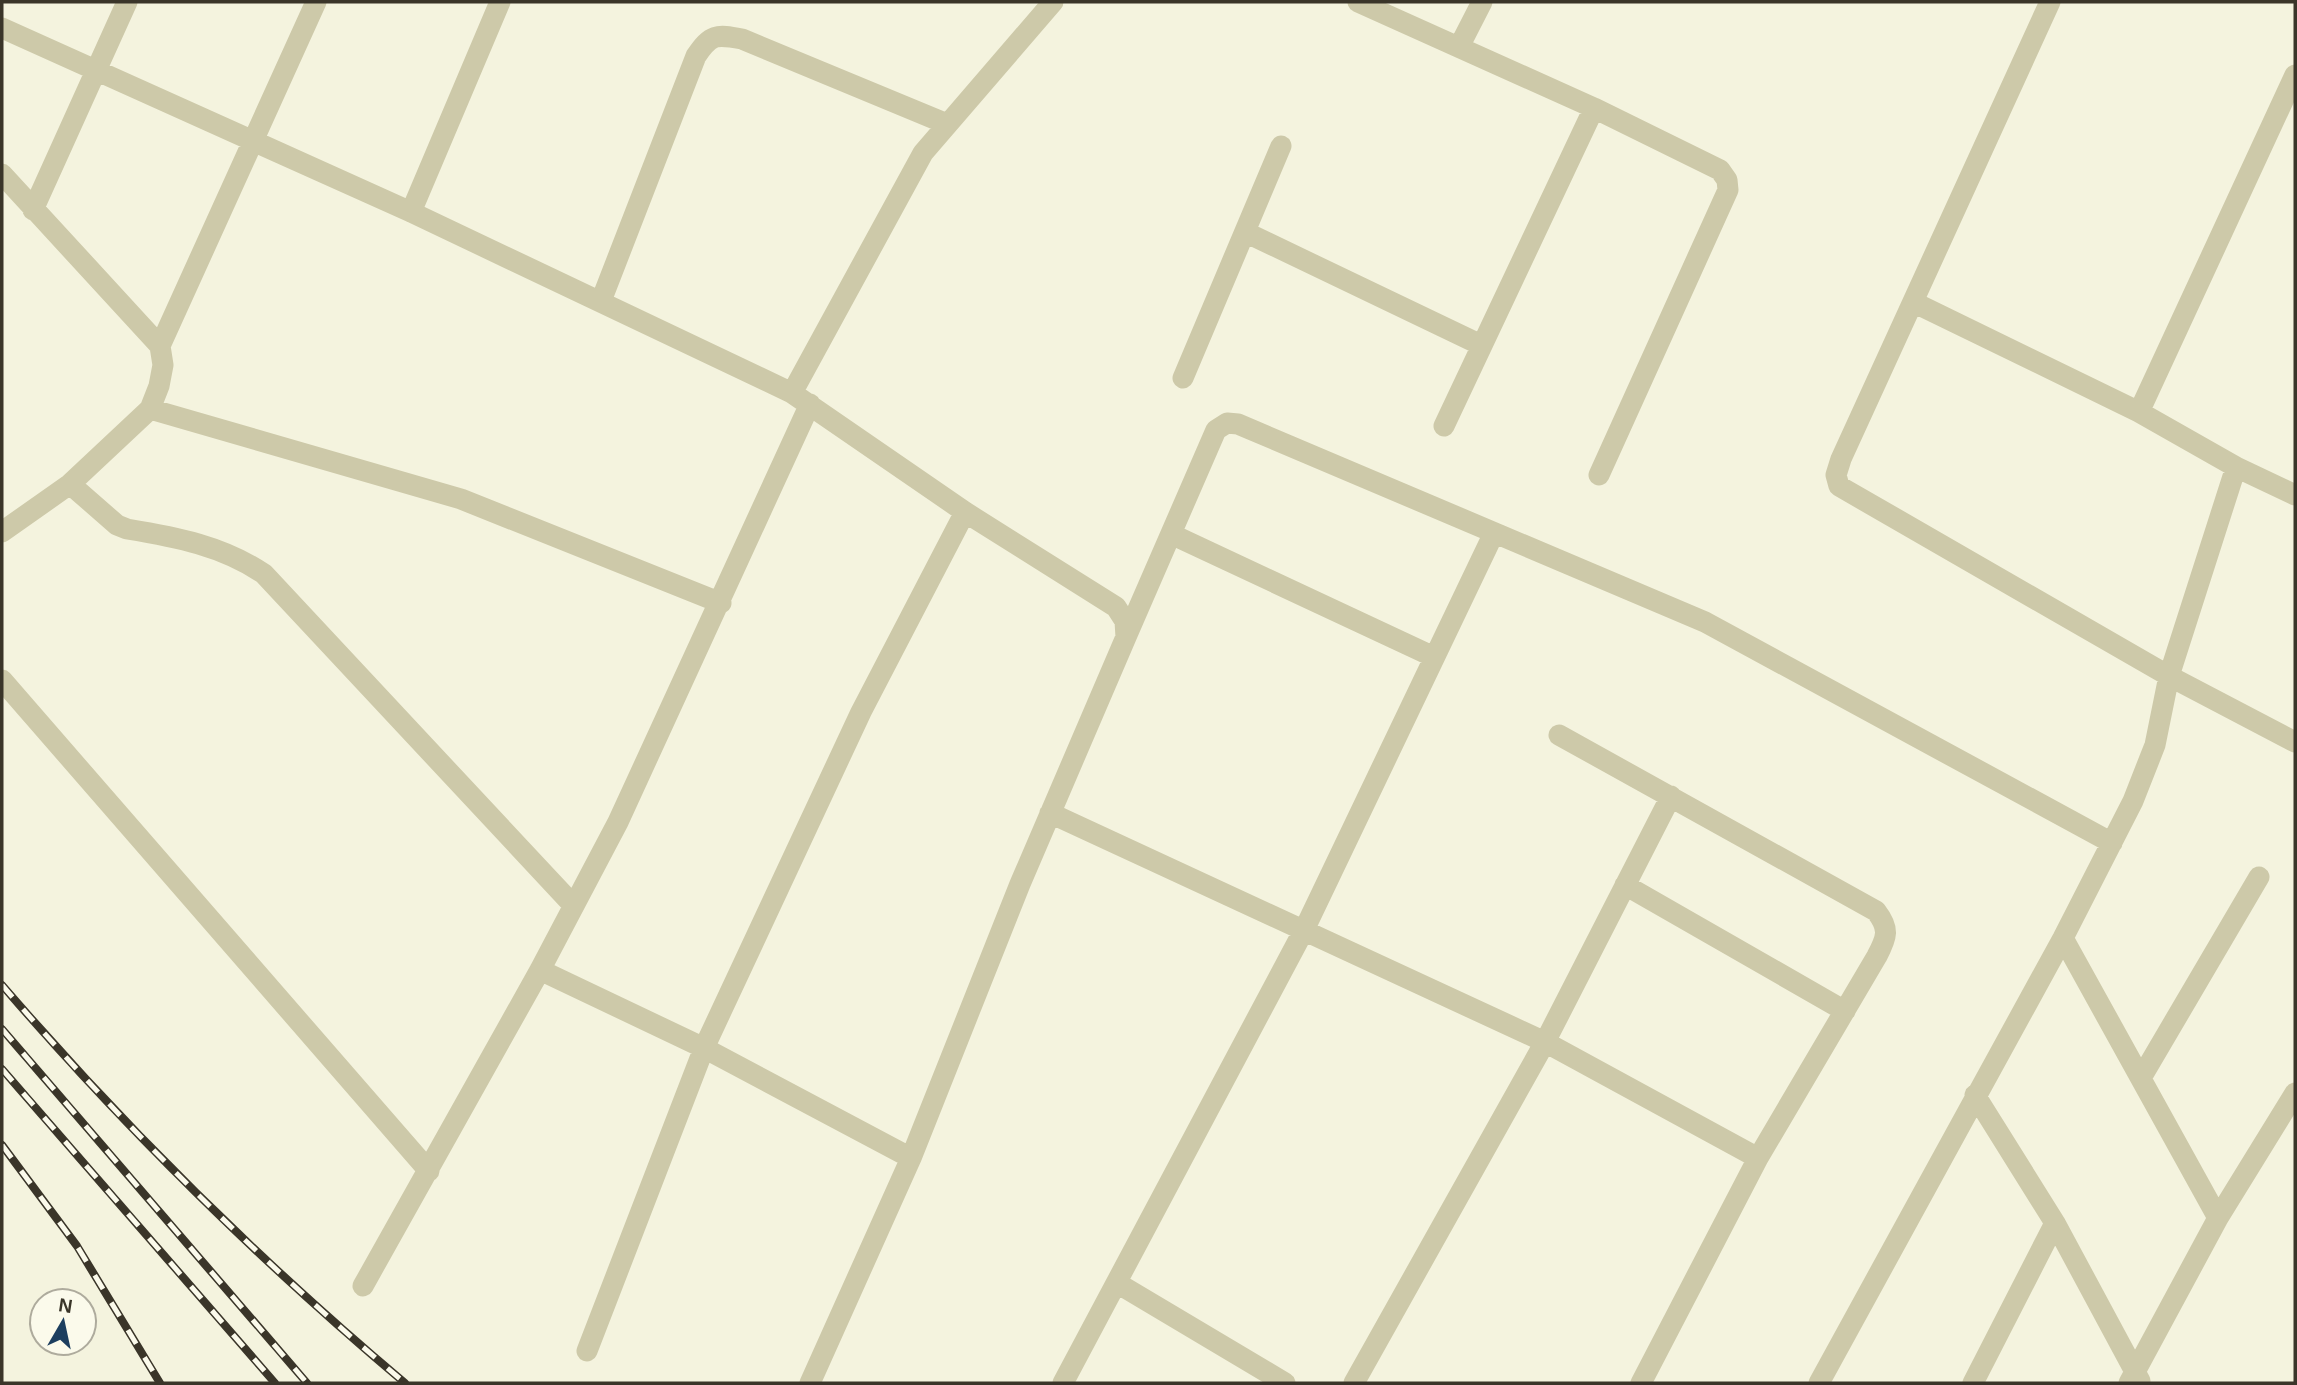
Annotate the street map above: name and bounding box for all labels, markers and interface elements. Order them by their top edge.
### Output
north arrow [28,1287,98,1357]
text: N [57,1294,74,1317]

